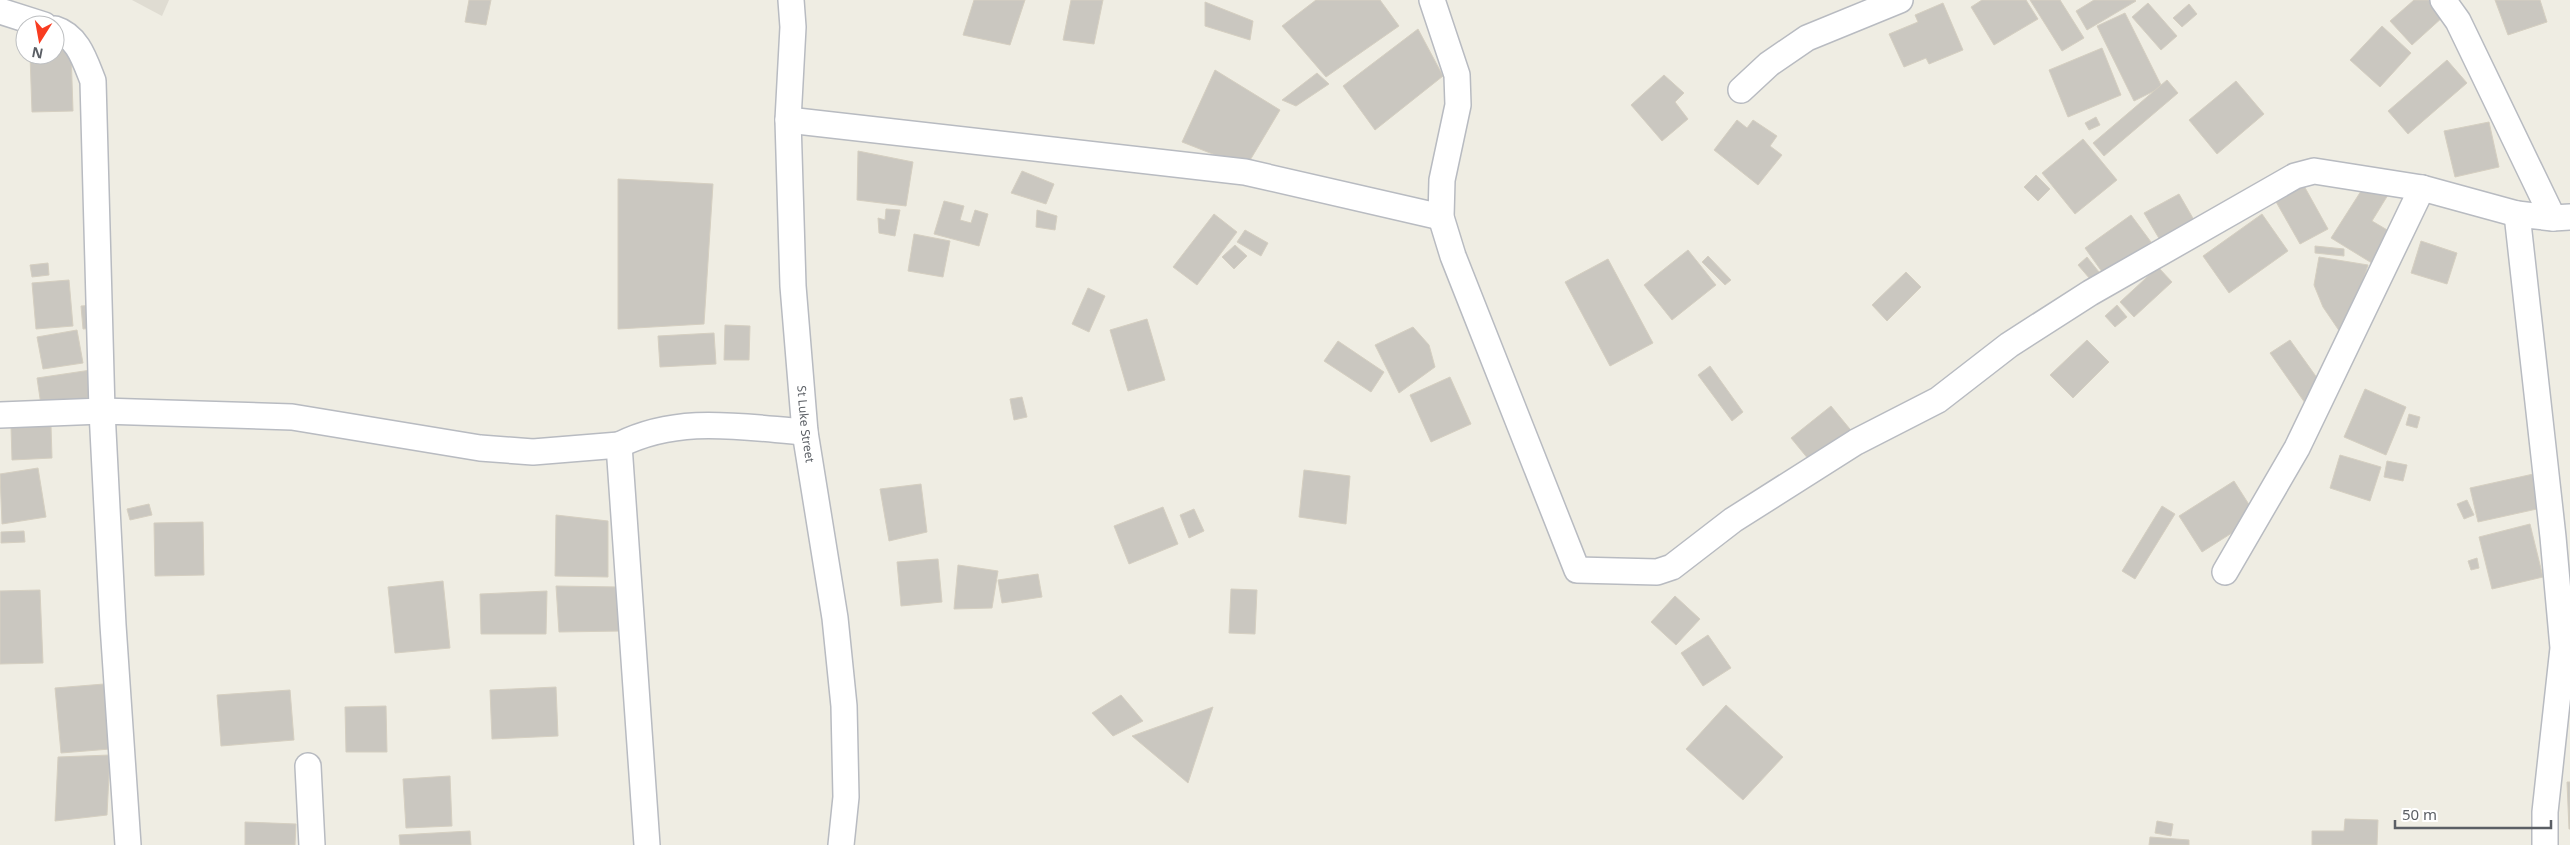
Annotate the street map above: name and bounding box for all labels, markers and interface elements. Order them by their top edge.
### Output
north arrow [15,15,65,65]
text: N [30,43,45,64]
street label: St Luke Street [793,385,819,465]
scale bar [2395,798,2551,830]
text: 50 m [2402,804,2437,824]

